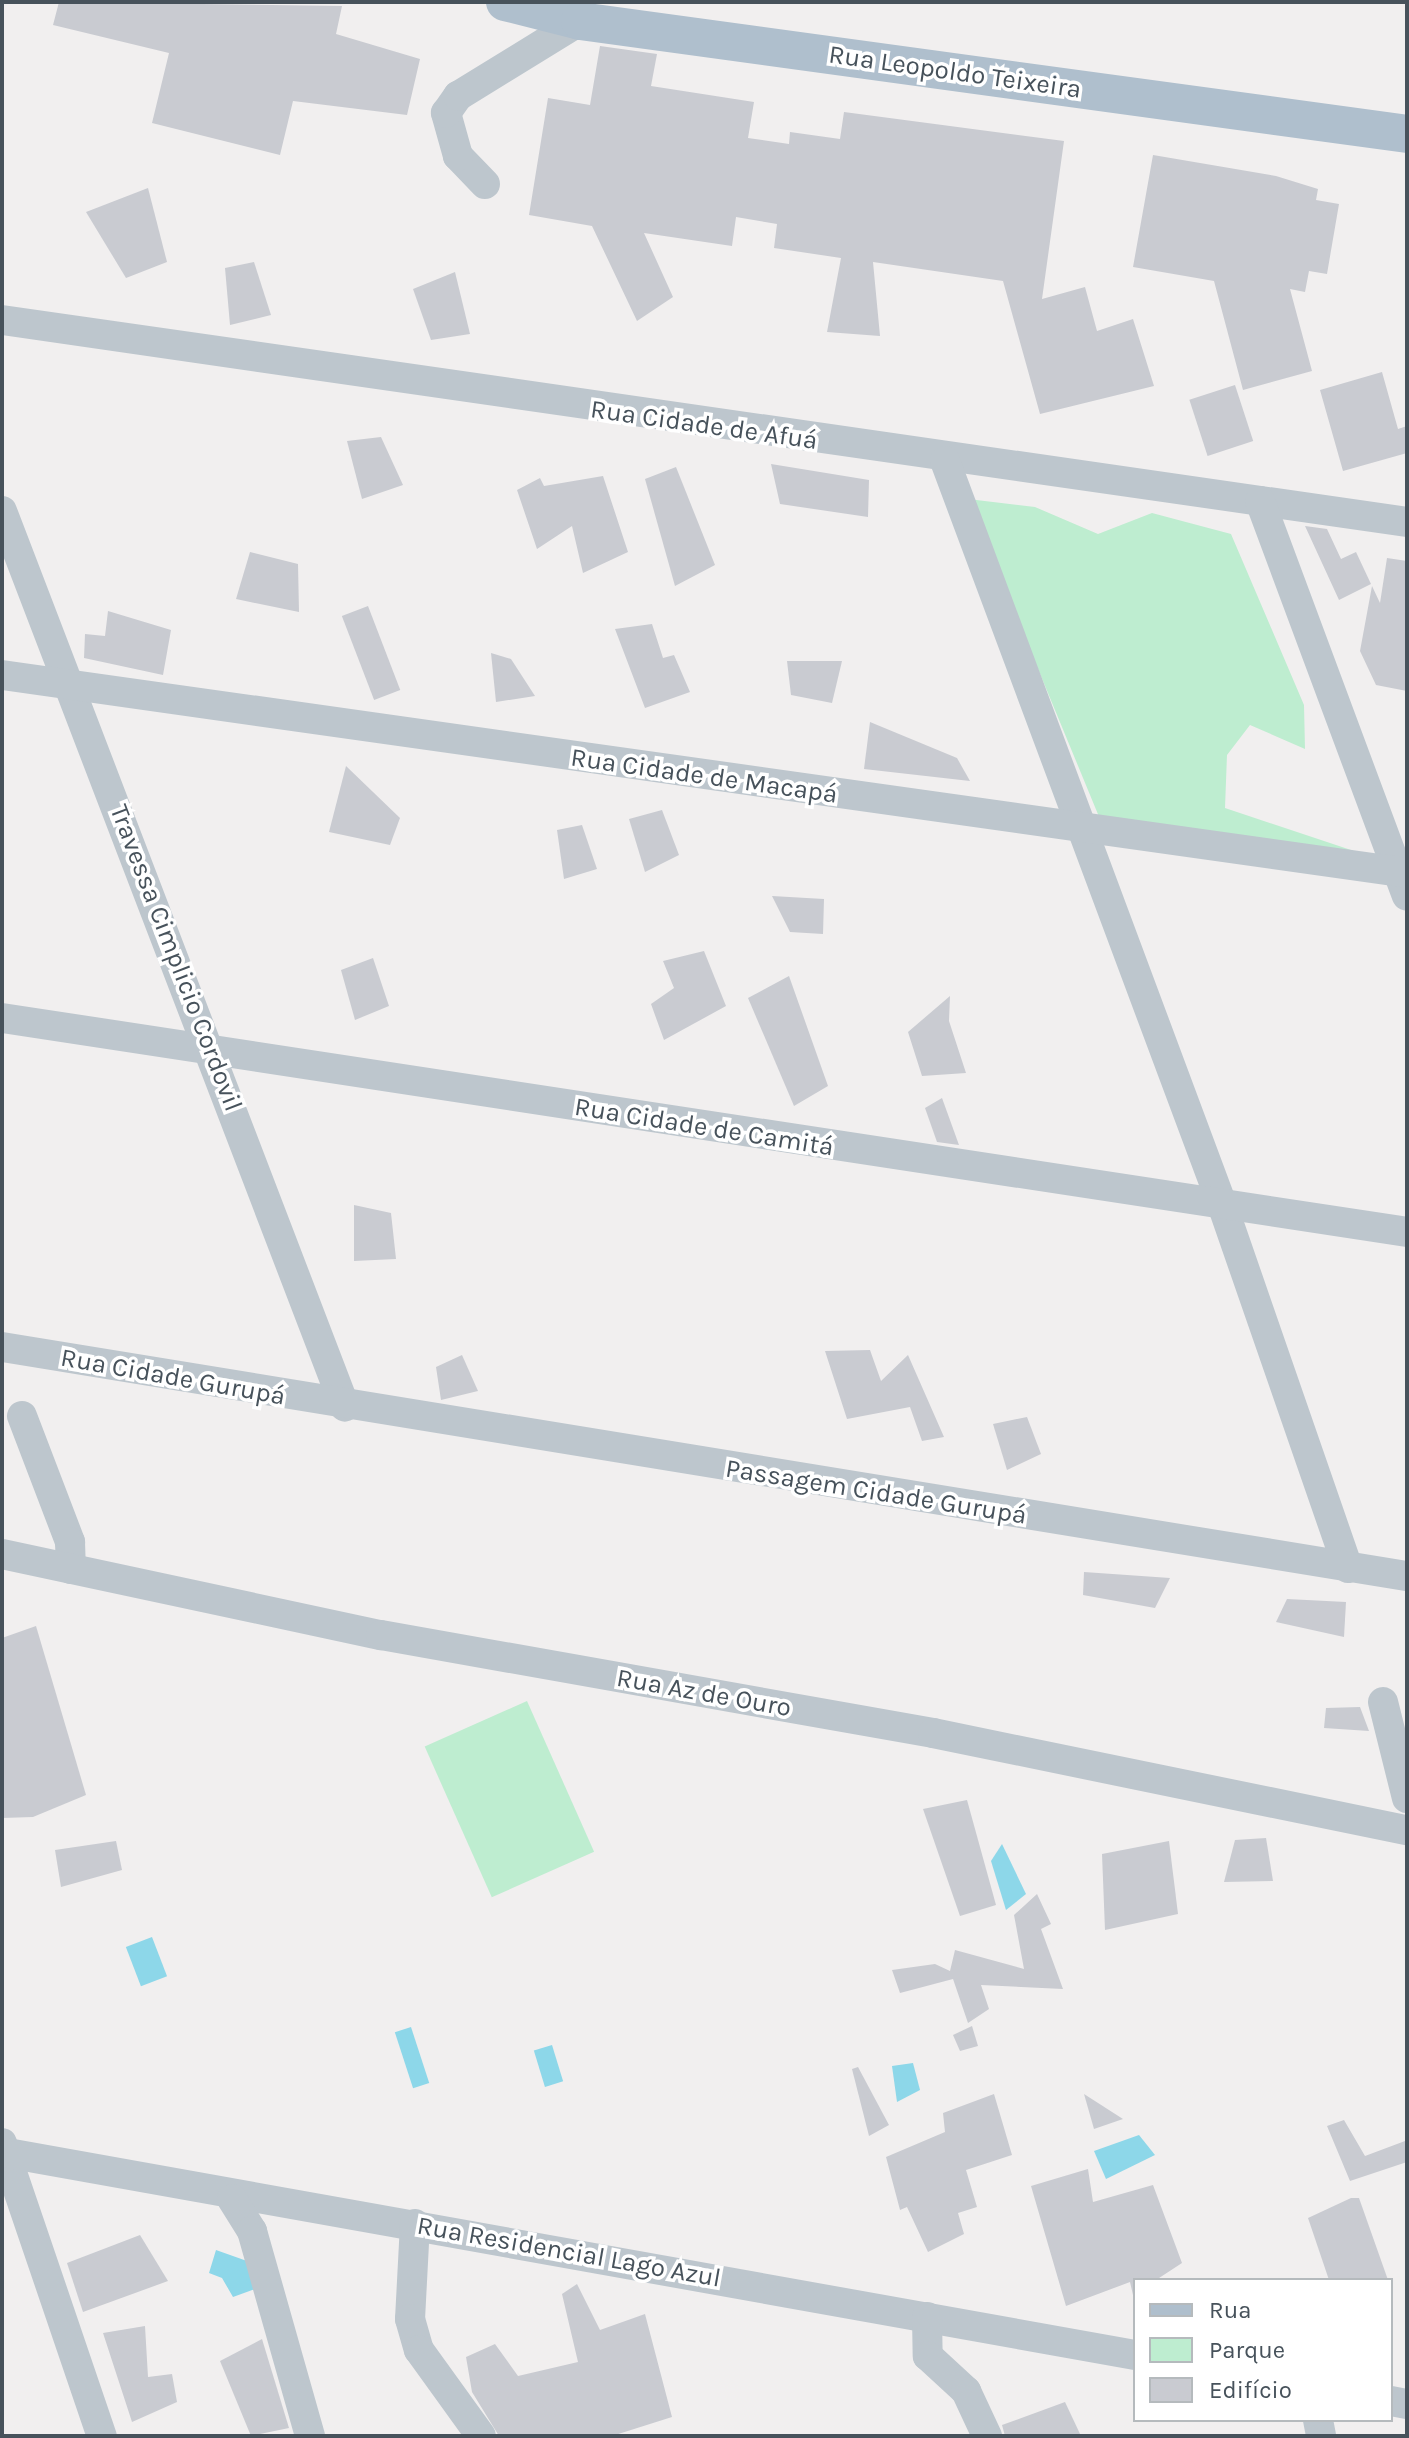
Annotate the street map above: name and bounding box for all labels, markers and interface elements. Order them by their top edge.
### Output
street label: Rua Leopoldo Teixeira [827,39,1083,105]
street label: Rua Cidade de Afuá [588,394,820,456]
street label: Rua Cidade de Macapá [569,742,839,810]
street label: Travessa Cimplicio Cordovil [103,800,249,1116]
street label: Rua Cidade de Camitá [572,1091,836,1163]
street label: Rua Cidade Gurupá [58,1342,288,1412]
street label: Passagem Cidade Gurupá [723,1453,1029,1531]
street label: Rua Az de Ouro [614,1662,794,1724]
street label: Rua Residencial Lago Azul [415,2210,723,2294]
legend [1133,2278,1393,2422]
text: Rua [1209,2296,1251,2324]
text: Parque [1209,2336,1285,2364]
text: Edifício [1209,2376,1292,2404]

